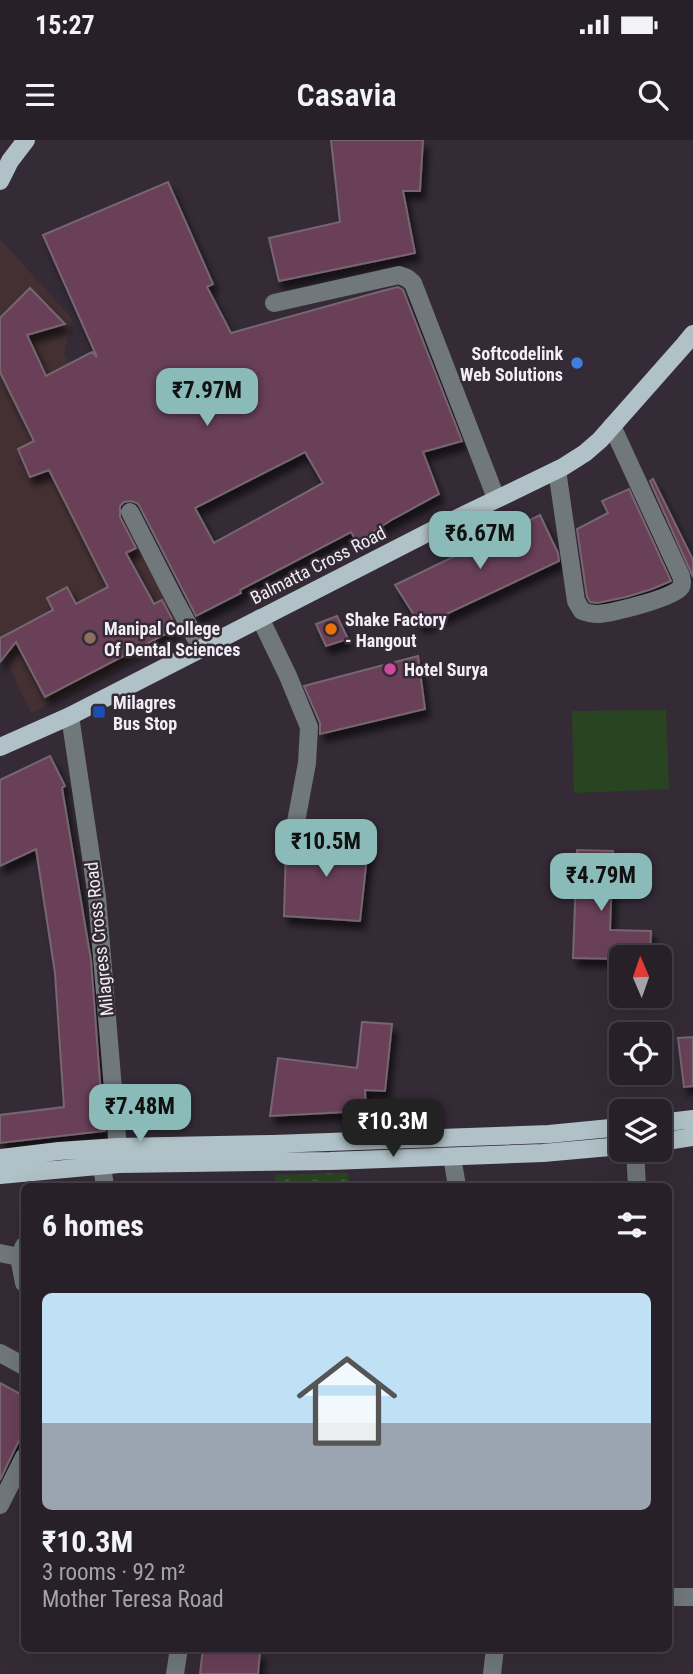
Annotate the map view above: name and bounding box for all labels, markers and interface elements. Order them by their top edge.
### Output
text: 15:27 [35,10,95,40]
icon: menu [21,76,59,114]
text: Casavia [296,76,397,114]
icon: search [634,76,672,114]
place label: Softcodelink Web Solutions [460,343,563,385]
marker: Softcodelink Web Solutions [569,355,585,371]
pin: ₹7.97M [150,369,264,428]
text: ₹7.97M [172,377,242,404]
pin: ₹6.67M [423,512,537,571]
text: ₹6.67M [445,520,515,547]
street label: Balmatta Cross Road [247,522,389,608]
place label: Shake Factory - Hangout [345,609,447,651]
place label: Manipal College Of Dental Sciences [104,618,240,660]
marker: Shake Factory - Hangout [323,621,339,637]
marker: Manipal College Of Dental Sciences [82,630,98,646]
place label: Hotel Surya [404,659,488,680]
marker: Hotel Surya [382,661,398,677]
place label: Milagres Bus Stop [113,692,177,734]
marker: Milagres Bus Stop [91,704,107,720]
pin: ₹10.5M [269,820,383,879]
text: ₹10.5M [291,828,361,855]
pin: ₹4.79M [544,854,658,913]
street label: Milagress Cross Road [80,861,118,1017]
text: ₹4.79M [566,862,636,889]
north arrow [609,945,672,1008]
map controls [609,945,672,1162]
button: locate [609,1022,672,1085]
pin: ₹7.48M [83,1084,197,1144]
text: ₹7.48M [105,1093,175,1120]
button: layers [609,1099,672,1162]
pin: ₹10.3M [336,1100,450,1159]
text: ₹10.3M [358,1108,428,1135]
icon: filters [613,1206,651,1244]
text: 6 homes [42,1208,144,1243]
icon: home [284,1338,410,1464]
text: ₹10.3M [42,1524,133,1559]
text: 3 rooms · 92 m² [42,1559,185,1586]
text: Mother Teresa Road [42,1586,224,1613]

